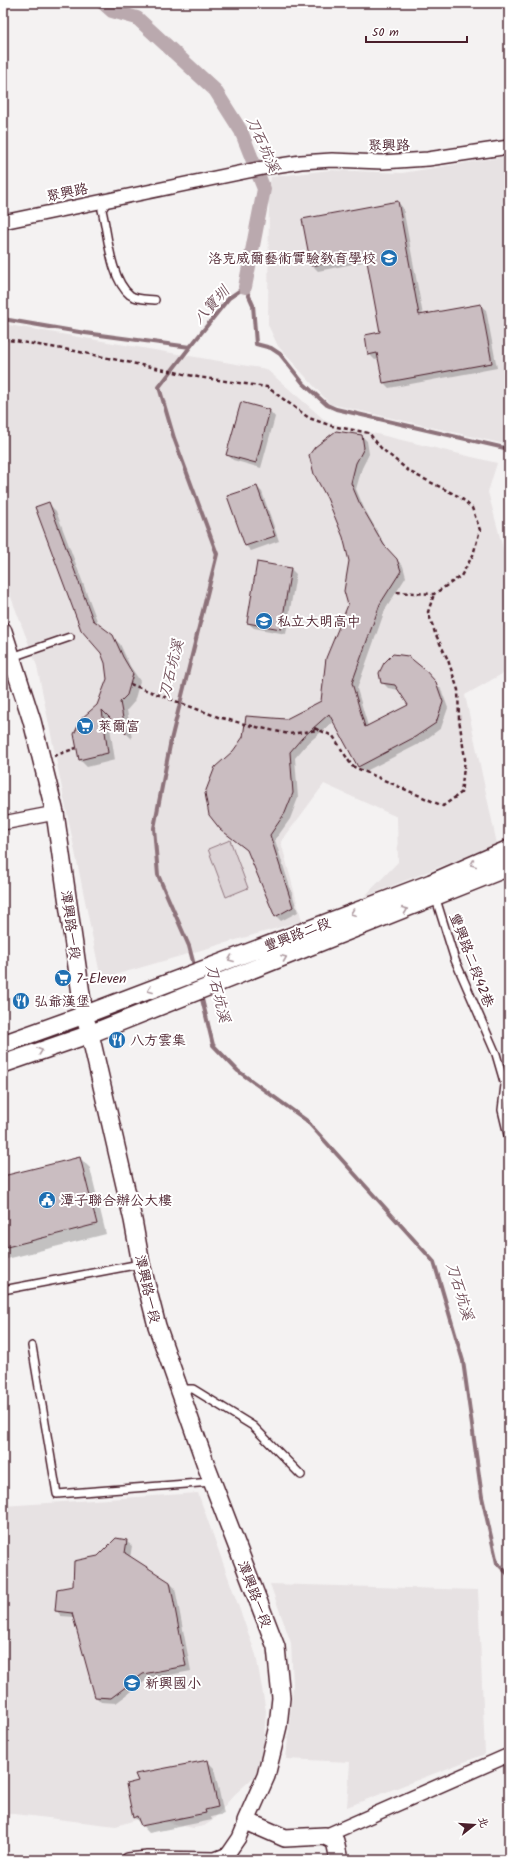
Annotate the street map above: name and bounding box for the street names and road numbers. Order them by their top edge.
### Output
street label: 聚興路 [368,135,410,157]
street label: 聚興路 [44,178,90,208]
street label: 潭興路一段 [54,889,86,961]
street label: 豐興路二段42巷 [443,910,500,1012]
street label: 豐興路二段 [261,912,334,958]
street label: 潭興路一段 [128,1253,166,1326]
street label: 潭興路一段 [231,1558,277,1631]

